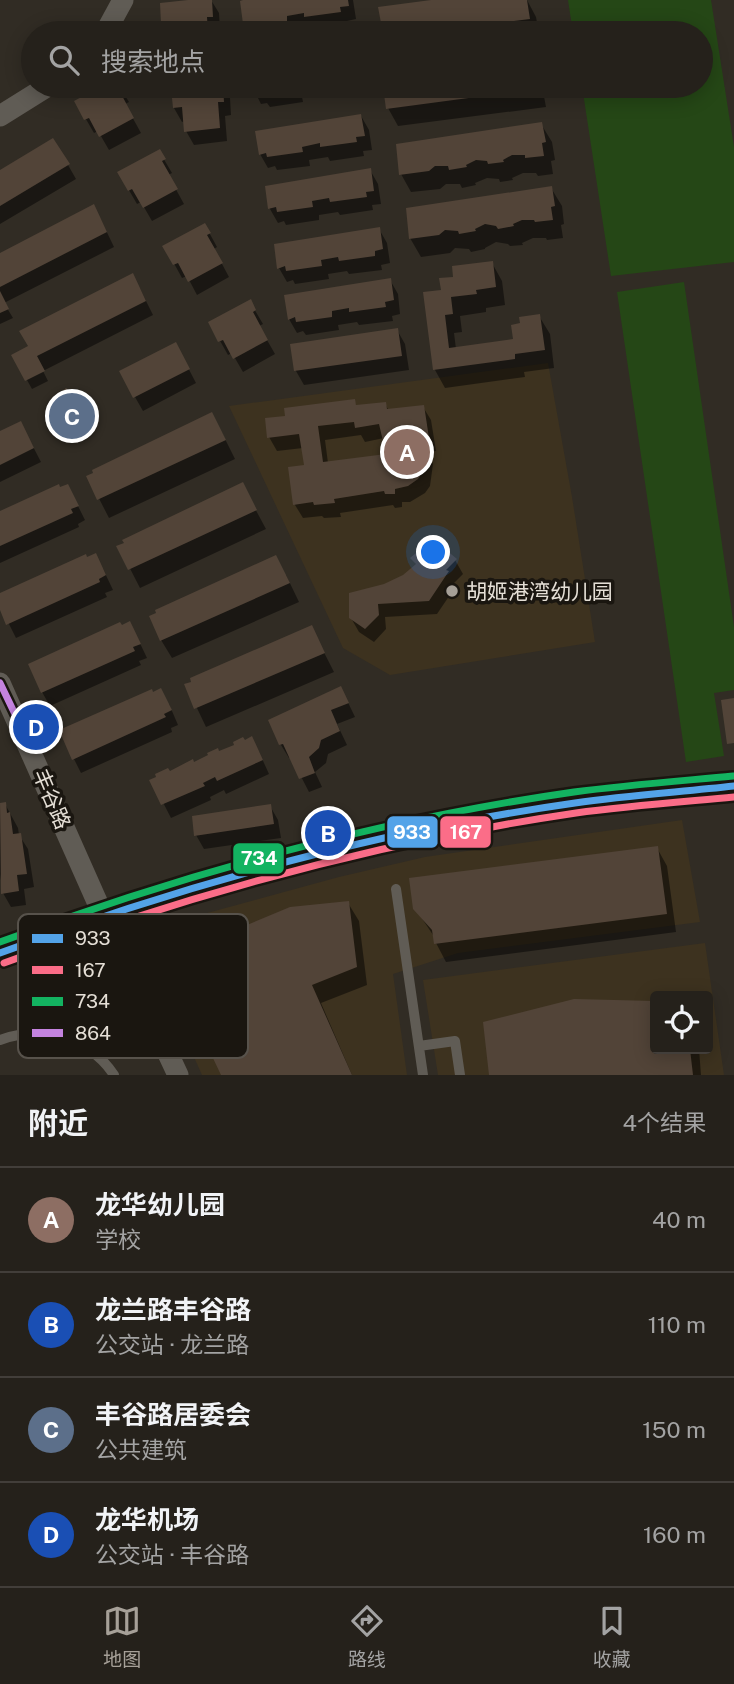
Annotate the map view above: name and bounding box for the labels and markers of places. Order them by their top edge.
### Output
pin: C [49,390,95,442]
pin: A [384,426,430,478]
place label: 胡姬港湾幼儿园 [466,579,613,604]
marker: 胡姬港湾幼儿园 [444,583,460,599]
pin: D [13,701,59,753]
pin: B [305,807,351,859]

